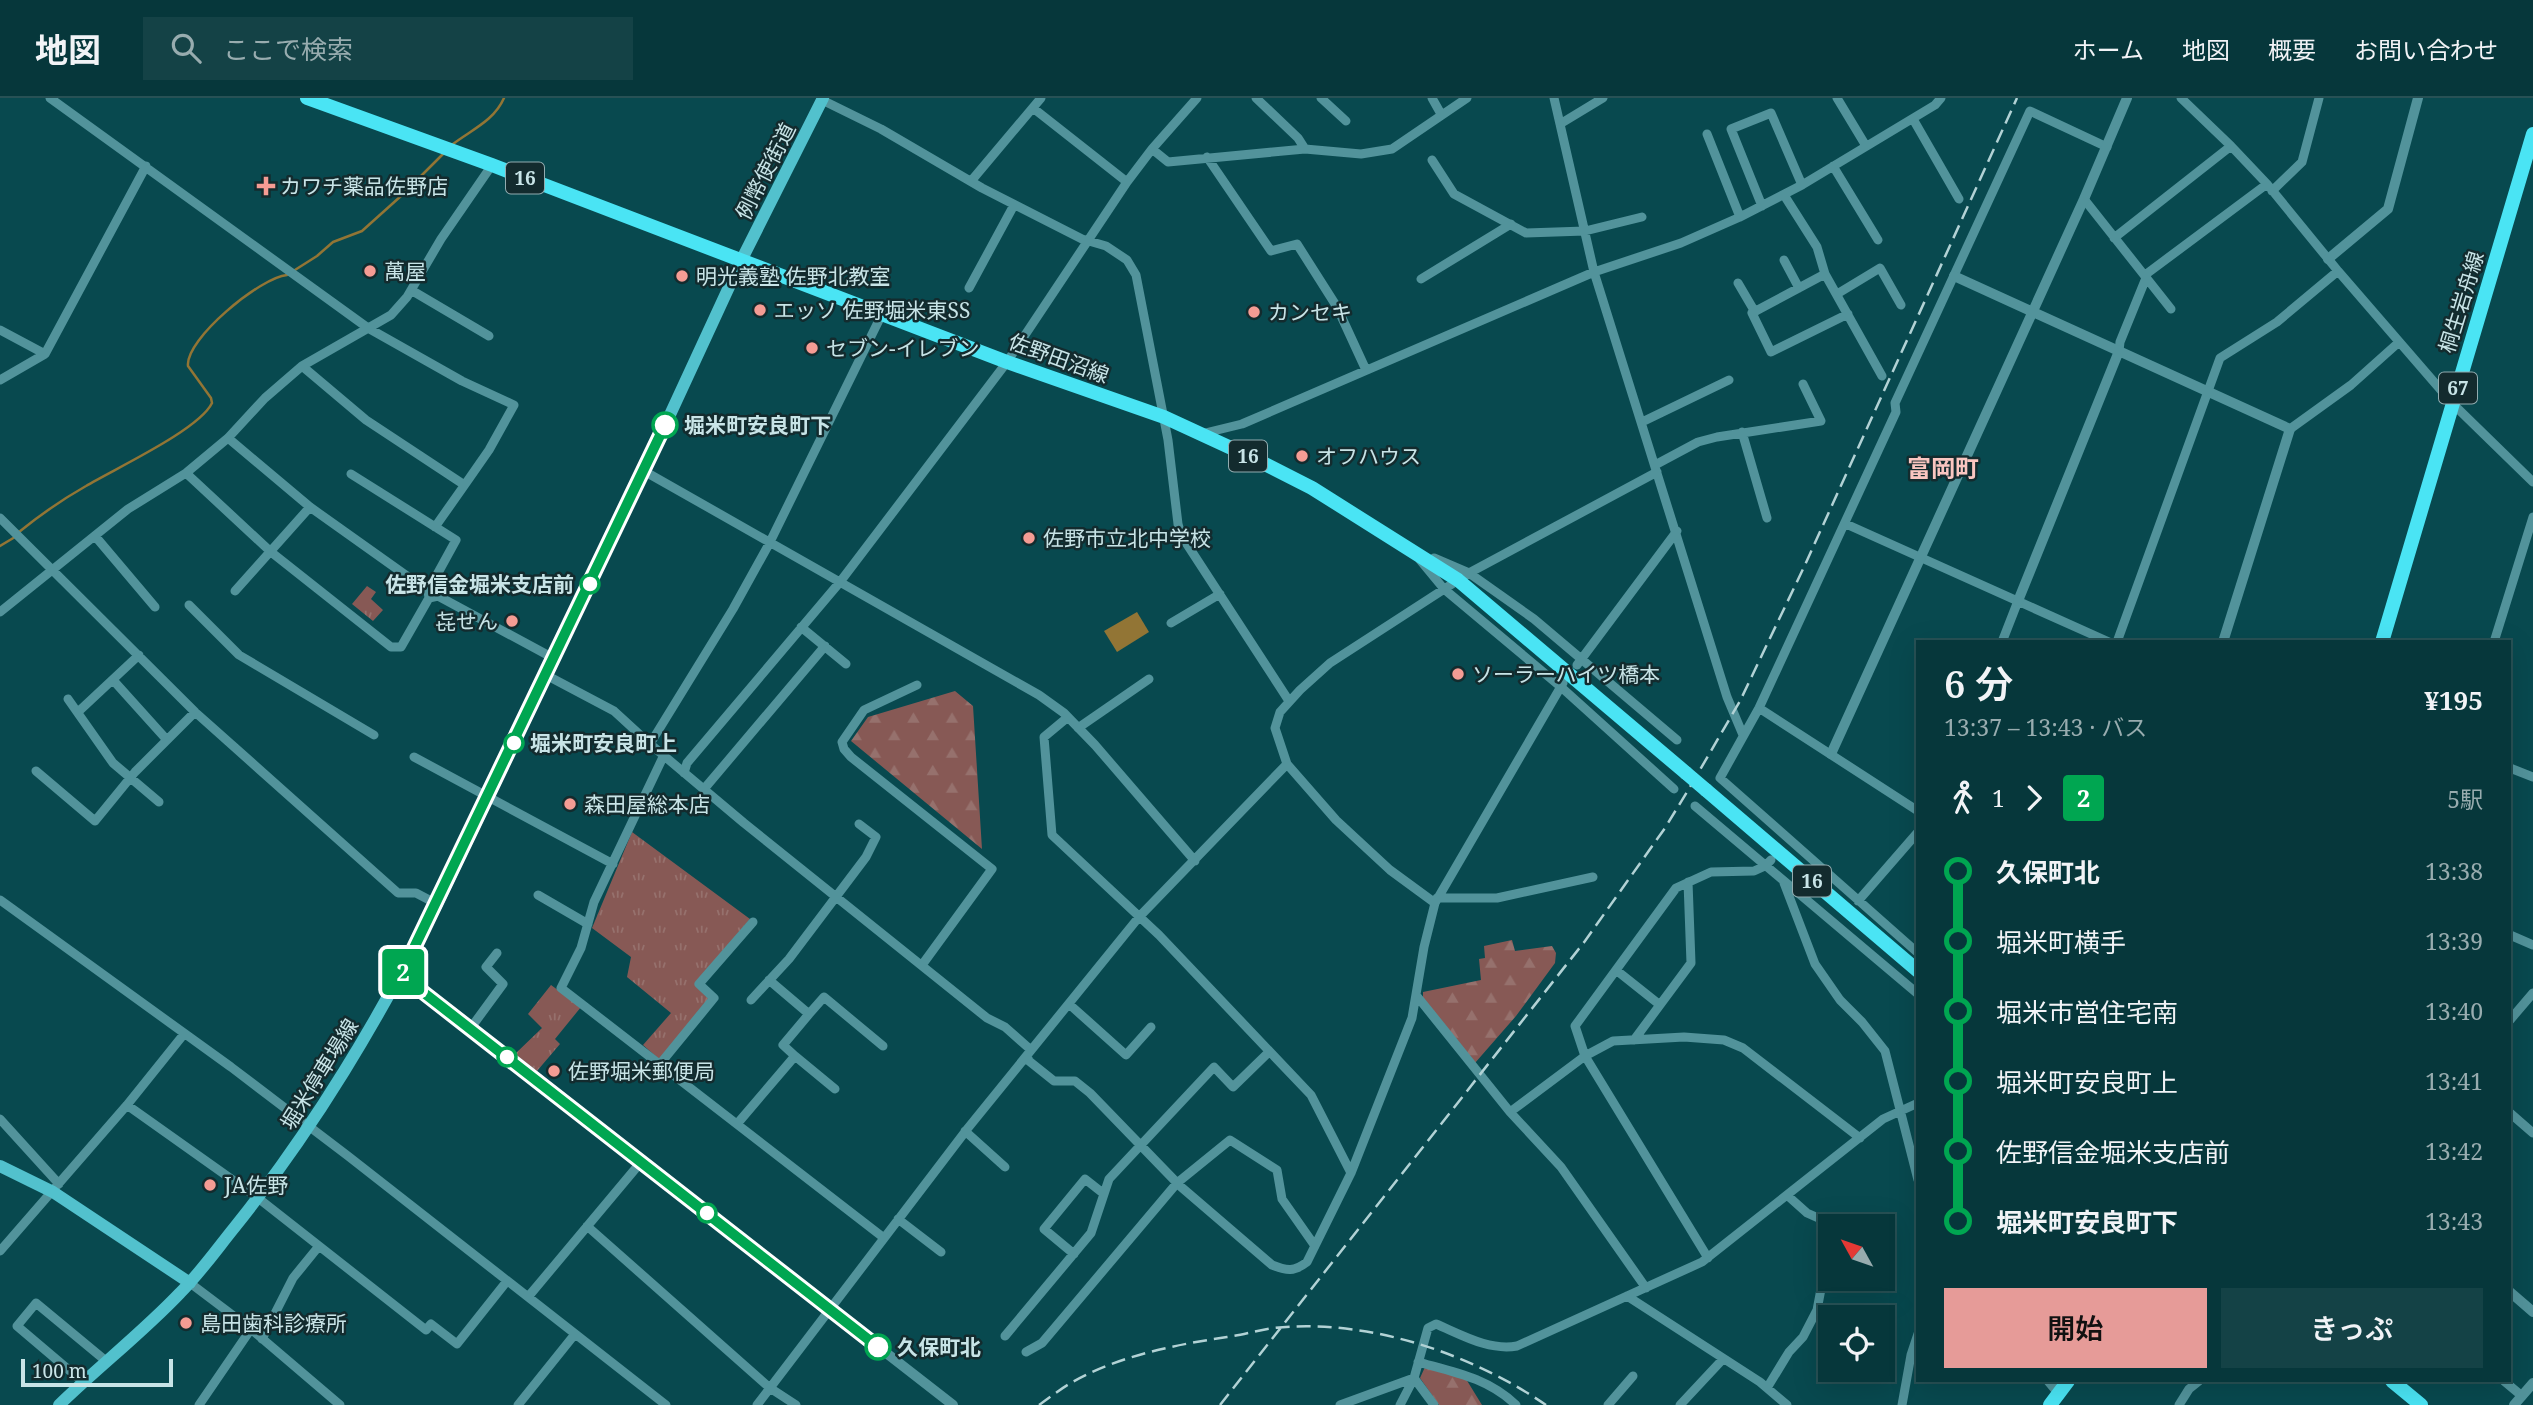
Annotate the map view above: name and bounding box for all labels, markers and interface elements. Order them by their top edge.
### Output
search box [143,17,633,80]
text: 地図 [35,27,101,72]
icon: search [167,29,205,67]
text: ここで検索 [223,31,353,67]
text: ホーム [2073,33,2144,66]
text: 地図 [2182,33,2230,66]
text: 概要 [2268,33,2316,66]
text: お問い合わせ [2354,33,2498,66]
street label: 例幣使街道 [729,118,801,224]
road number: 16 [506,162,544,194]
place label: カワチ薬品佐野店 [280,172,448,200]
marker: カワチ薬品佐野店 [258,178,274,194]
street label: 桐生岩舟線 [2432,248,2490,356]
place label: 萬屋 [384,257,426,285]
place label: 明光義塾 佐野北教室 [696,262,890,290]
marker: 萬屋 [362,263,378,279]
marker: 明光義塾 佐野北教室 [674,268,690,284]
place label: エッソ 佐野堀米東SS [774,296,970,324]
place label: カンセキ [1268,298,1352,326]
marker: エッソ 佐野堀米東SS [752,302,768,318]
marker: カンセキ [1246,304,1262,320]
street label: 佐野田沼線 [1005,327,1113,389]
place label: セブン-イレブン [826,334,980,362]
marker: セブン-イレブン [804,340,820,356]
road number: 67 [2439,372,2477,404]
place label: 堀米町安良町下 [684,411,831,439]
marker: 堀米町安良町下 [652,412,678,438]
road number: 16 [1229,440,1267,472]
place label: オフハウス [1316,442,1421,470]
marker: オフハウス [1294,448,1310,464]
district label: 富岡町 [1907,451,1979,484]
place label: 佐野市立北中学校 [1043,524,1211,552]
marker: 佐野市立北中学校 [1021,530,1037,546]
place label: 佐野信金堀米支店前 [385,570,574,598]
marker: 佐野信金堀米支店前 [580,574,600,594]
place label: 㐂せん [435,607,498,635]
marker: 㐂せん [504,613,520,629]
text: 6 分 [1944,657,2013,709]
place label: ソーラーハイツ橋本 [1472,660,1660,688]
marker: ソーラーハイツ橋本 [1450,666,1466,682]
text: ¥195 [2424,682,2483,718]
text: 13:37 – 13:43 · バス [1944,711,2147,743]
place label: 堀米町安良町上 [530,729,677,757]
marker: 堀米町安良町上 [504,733,524,753]
icon: walk [1944,779,1982,817]
icon: forward [2015,779,2053,817]
text: 2 [2077,781,2090,814]
text: 1 [1992,782,2005,814]
text: 5駅 [2447,783,2483,815]
place label: 森田屋総本店 [584,790,710,818]
marker: 森田屋総本店 [562,796,578,812]
text: 久保町北 [1996,854,2100,890]
text: 13:38 [2425,855,2483,887]
road number: 16 [1793,866,1831,896]
text: 堀米町横手 [1996,924,2126,960]
text: 13:39 [2425,925,2483,957]
line badge: 2 [380,949,426,995]
text: 2 [396,955,410,988]
text: 堀米市営住宅南 [1996,994,2178,1030]
text: 13:40 [2425,995,2483,1027]
street label: 堀米停車場線 [274,1013,364,1135]
unlabelled marker [497,1047,517,1067]
place label: 佐野堀米郵便局 [568,1057,715,1085]
marker: 佐野堀米郵便局 [546,1063,562,1079]
text: 堀米町安良町上 [1996,1064,2178,1100]
text: 13:41 [2425,1065,2483,1097]
text: 佐野信金堀米支店前 [1996,1134,2230,1170]
text: 13:42 [2425,1135,2483,1167]
place label: JA佐野 [223,1171,288,1199]
marker: JA佐野 [202,1177,218,1193]
unlabelled marker [697,1203,717,1223]
text: 堀米町安良町下 [1996,1204,2178,1240]
text: 13:43 [2425,1205,2483,1237]
north arrow [1818,1214,1895,1292]
map controls [1818,1214,1895,1382]
button: 開始 [1944,1288,2207,1368]
button: きっぷ [2221,1288,2483,1368]
button: locate [1818,1305,1895,1382]
place label: 島田歯科診療所 [200,1309,347,1337]
marker: 島田歯科診療所 [178,1315,194,1331]
place label: 久保町北 [897,1333,981,1361]
marker: 久保町北 [865,1334,891,1360]
scale bar [21,1356,173,1388]
text: 100 m [32,1358,87,1384]

